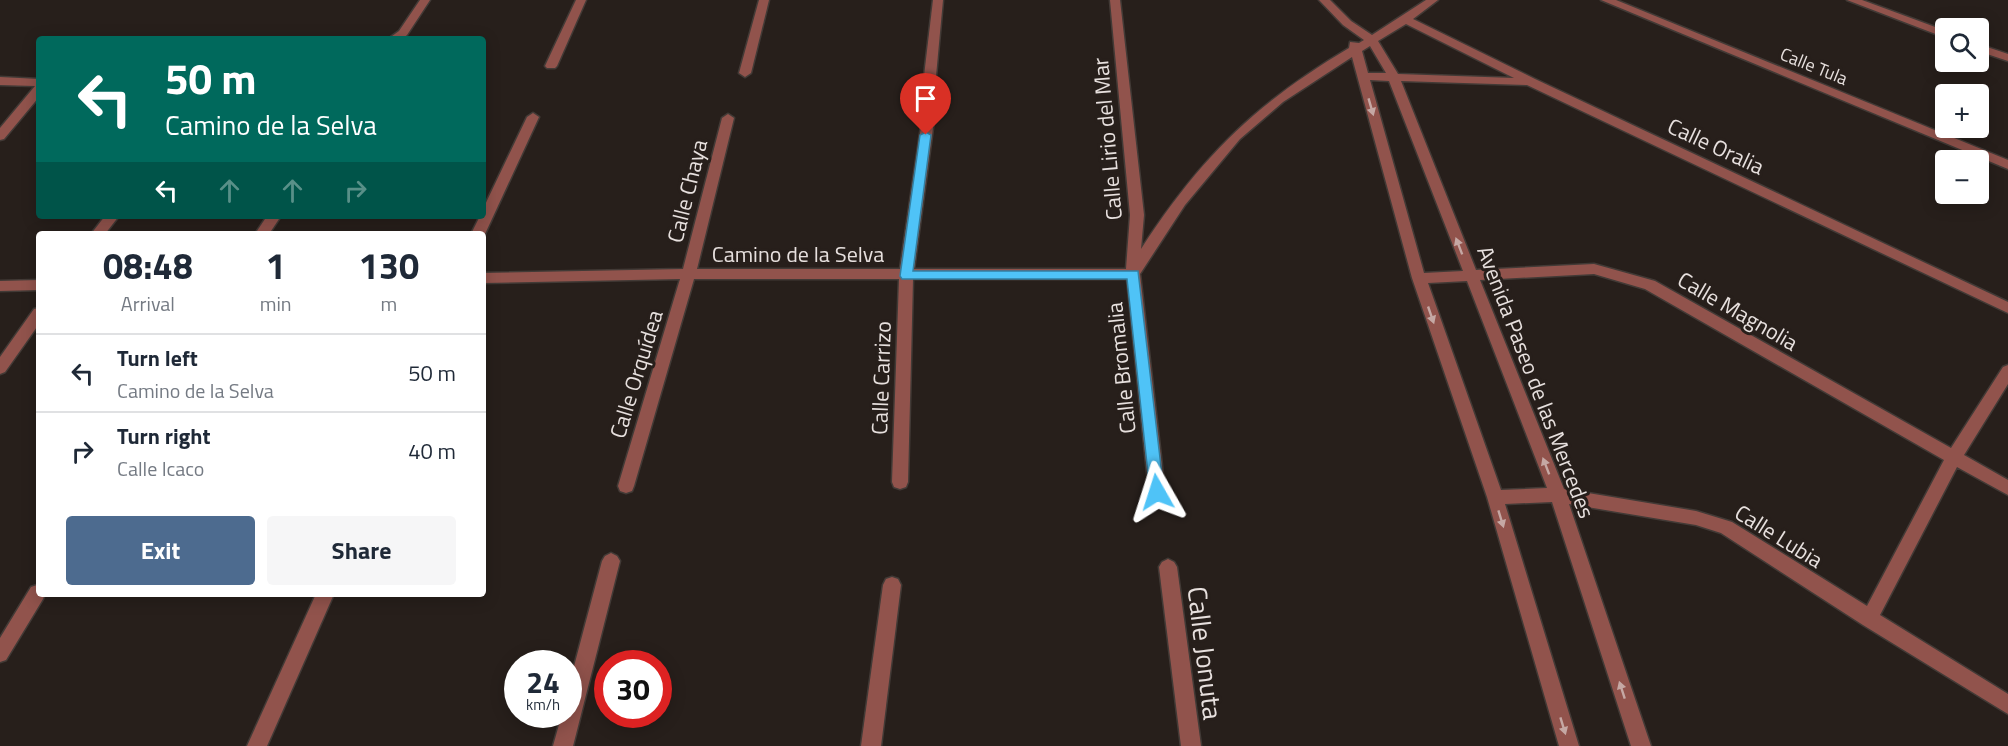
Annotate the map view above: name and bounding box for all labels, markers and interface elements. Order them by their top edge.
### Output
map controls [1935,18,1989,204]
button: search [1935,18,1989,72]
street label: Calle Tula [1776,40,1852,92]
text: 50 m [165,46,257,110]
street label: Calle Lirio del Mar [1083,56,1131,222]
icon: left [66,60,144,138]
pin [900,73,951,135]
icon: arrive [909,82,942,115]
button: + [1935,84,1989,138]
one-way arrow [1367,99,1376,117]
text: Camino de la Selva [165,104,377,145]
street label: Calle Oralia [1662,109,1770,183]
street label: Calle Chaya [658,136,716,246]
button: − [1935,150,1989,204]
icon: left [150,174,183,207]
icon: ahead [213,174,246,207]
icon: ahead [276,174,309,207]
icon: right [339,174,372,207]
one-way arrow [1454,236,1464,254]
street label: Camino de la Selva [712,237,884,271]
text: 08:48 [103,238,193,293]
text: 1 [266,238,286,293]
text: 130 [359,238,419,293]
street label: Avenida Paseo de las Mercedes [1468,241,1604,523]
street label: Calle Magnolia [1671,263,1805,359]
text: Arrival [121,288,175,319]
text: min [260,288,292,319]
text: m [380,288,397,319]
street label: Calle Bromalia [1097,301,1145,435]
street label: Calle Orquídea [600,306,672,442]
one-way arrow [1427,306,1437,324]
street label: Calle Carrizo [862,321,900,435]
text: Turn left [117,341,198,375]
text: 50 m [408,356,456,390]
icon: left [66,357,99,390]
text: Camino de la Selva [117,375,274,406]
text: Turn right [117,419,211,453]
text: 40 m [408,434,456,468]
icon: right [66,435,99,468]
text: Calle Icaco [117,453,204,484]
one-way arrow [1541,457,1550,475]
position arrow [1125,460,1189,524]
street label: Calle Lubia [1728,495,1830,577]
one-way arrow [1497,510,1506,528]
button: Exit [66,516,255,585]
button: Share [267,516,456,585]
street label: Calle Jonuta [1177,584,1235,722]
speed limit sign: 30 [594,650,672,728]
text: 24 [526,659,560,705]
one-way arrow [1617,681,1627,699]
text: km/h [526,693,560,716]
one-way arrow [1559,717,1568,735]

